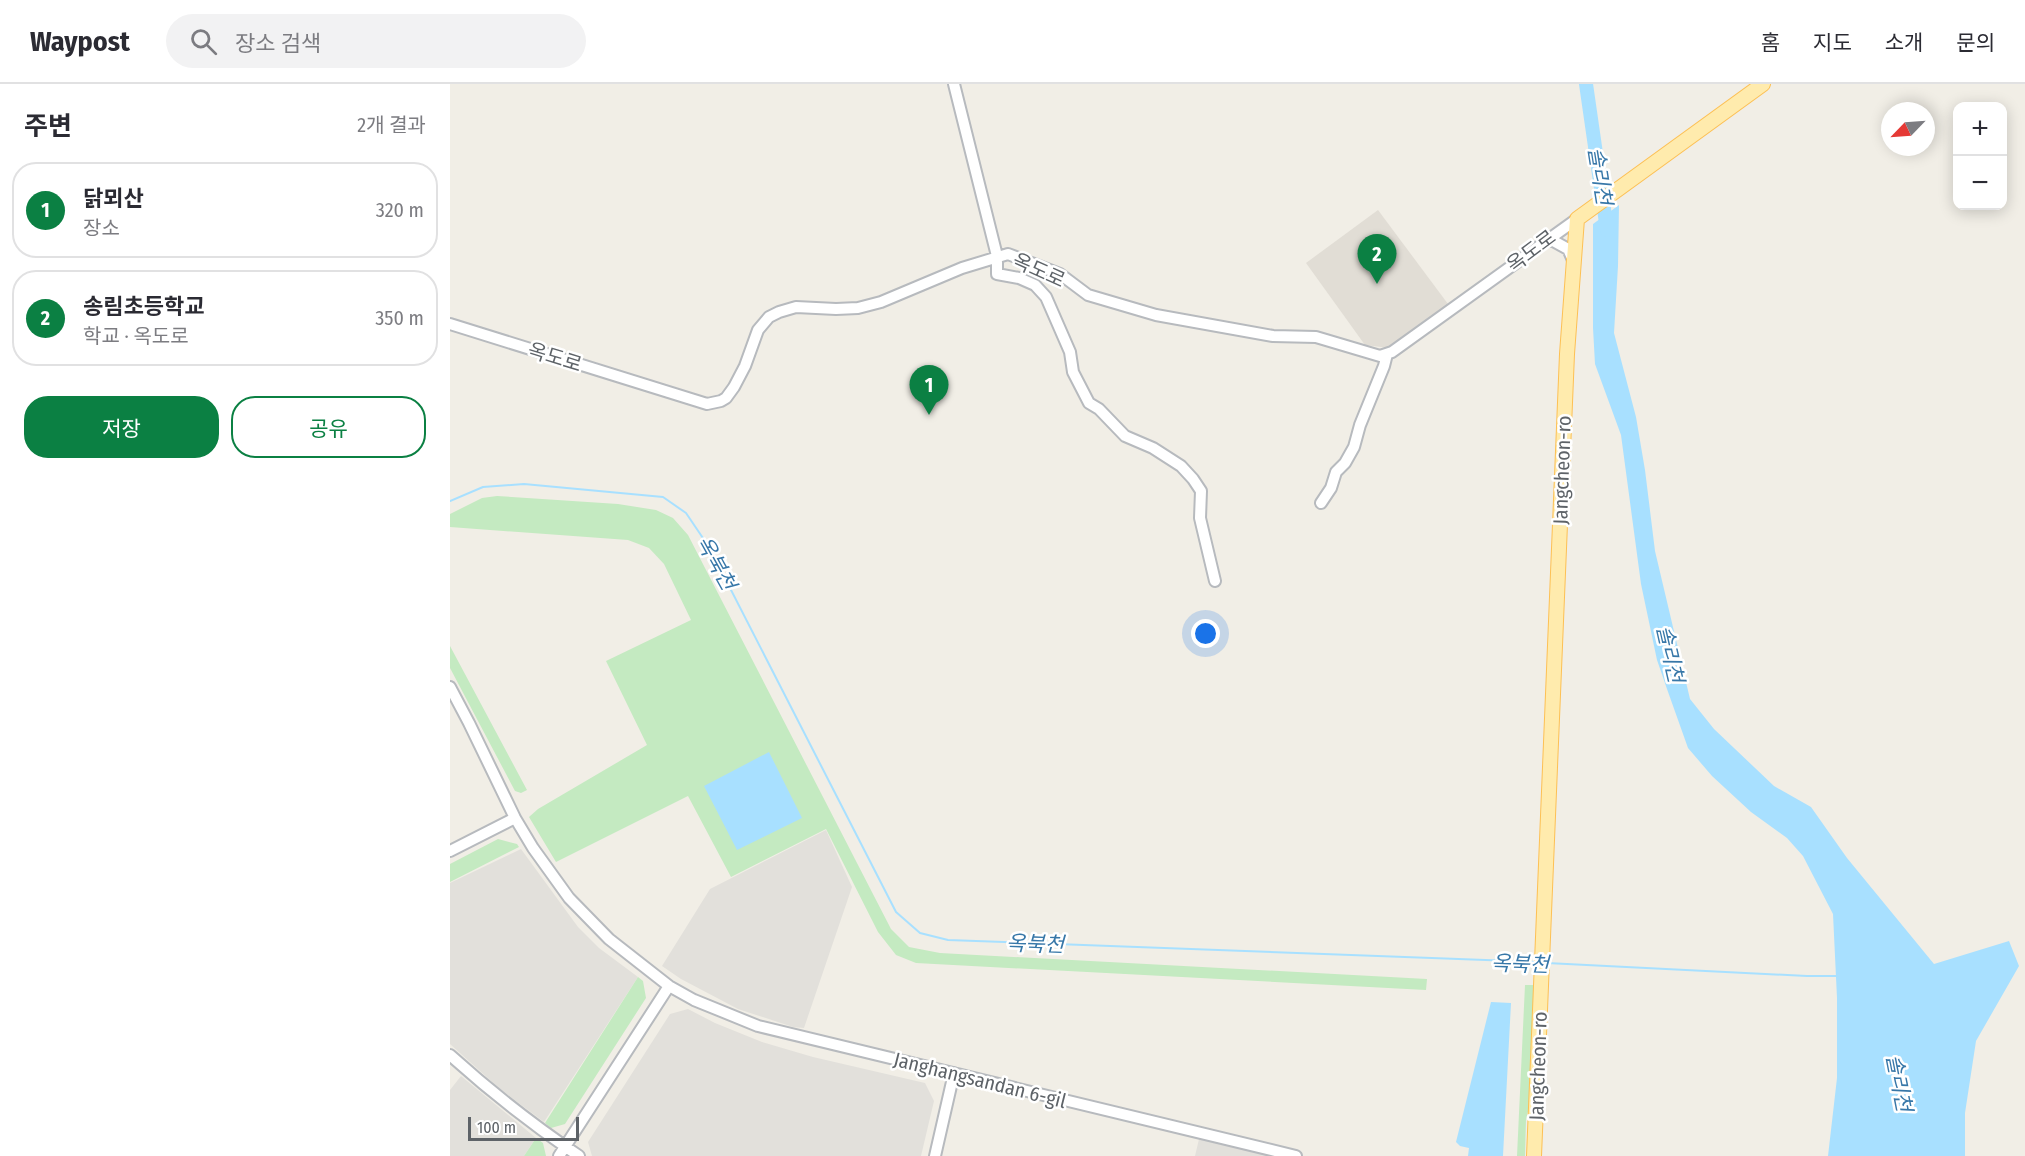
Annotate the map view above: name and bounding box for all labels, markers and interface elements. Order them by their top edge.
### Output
search box [166,14,586,68]
text: Waypost [30,25,130,58]
icon: search [187,25,220,58]
text: 장소 검색 [235,30,321,57]
text: 홈 [1761,30,1780,56]
text: 지도 [1813,30,1852,56]
text: 소개 [1885,30,1923,56]
text: 문의 [1956,30,1995,56]
north arrow [1881,102,1935,156]
map controls [1953,102,2007,210]
button: + [1953,102,2007,156]
text: 주변 [24,111,72,142]
text: 2개 결과 [357,113,426,137]
water label: 솔리천 [1583,145,1618,209]
button: − [1953,156,2007,210]
text: 닭뫼산 [83,185,144,212]
text: 1 [41,198,50,222]
text: 320 m [376,198,424,222]
text: 장소 [83,216,120,240]
street label: 옥도로 [1502,225,1560,277]
pin: 2 [1358,234,1396,284]
street label: 옥도로 [1009,248,1069,292]
text: 송림초등학교 [83,293,204,320]
text: 2 [41,306,50,330]
text: 350 m [375,306,424,330]
text: 학교 · 옥도로 [83,324,189,348]
street label: 옥도로 [525,337,585,377]
pin: 1 [910,366,948,415]
button: 저장 [24,396,219,458]
button: 공유 [231,396,426,458]
street label: Jangcheon-ro [1548,415,1576,525]
water label: 옥북천 [691,531,743,597]
your location [1191,619,1220,648]
water label: 솔리천 [1651,623,1690,688]
water label: 옥북천 [1006,930,1067,958]
water label: 옥북천 [1491,950,1552,978]
street label: Jangcheon-ro [1524,1011,1552,1121]
street label: Janghangsandan 6-gil [891,1047,1069,1113]
water label: 솔리천 [1881,1052,1918,1117]
scale bar [468,1114,579,1142]
text: 100 m [477,1118,516,1137]

